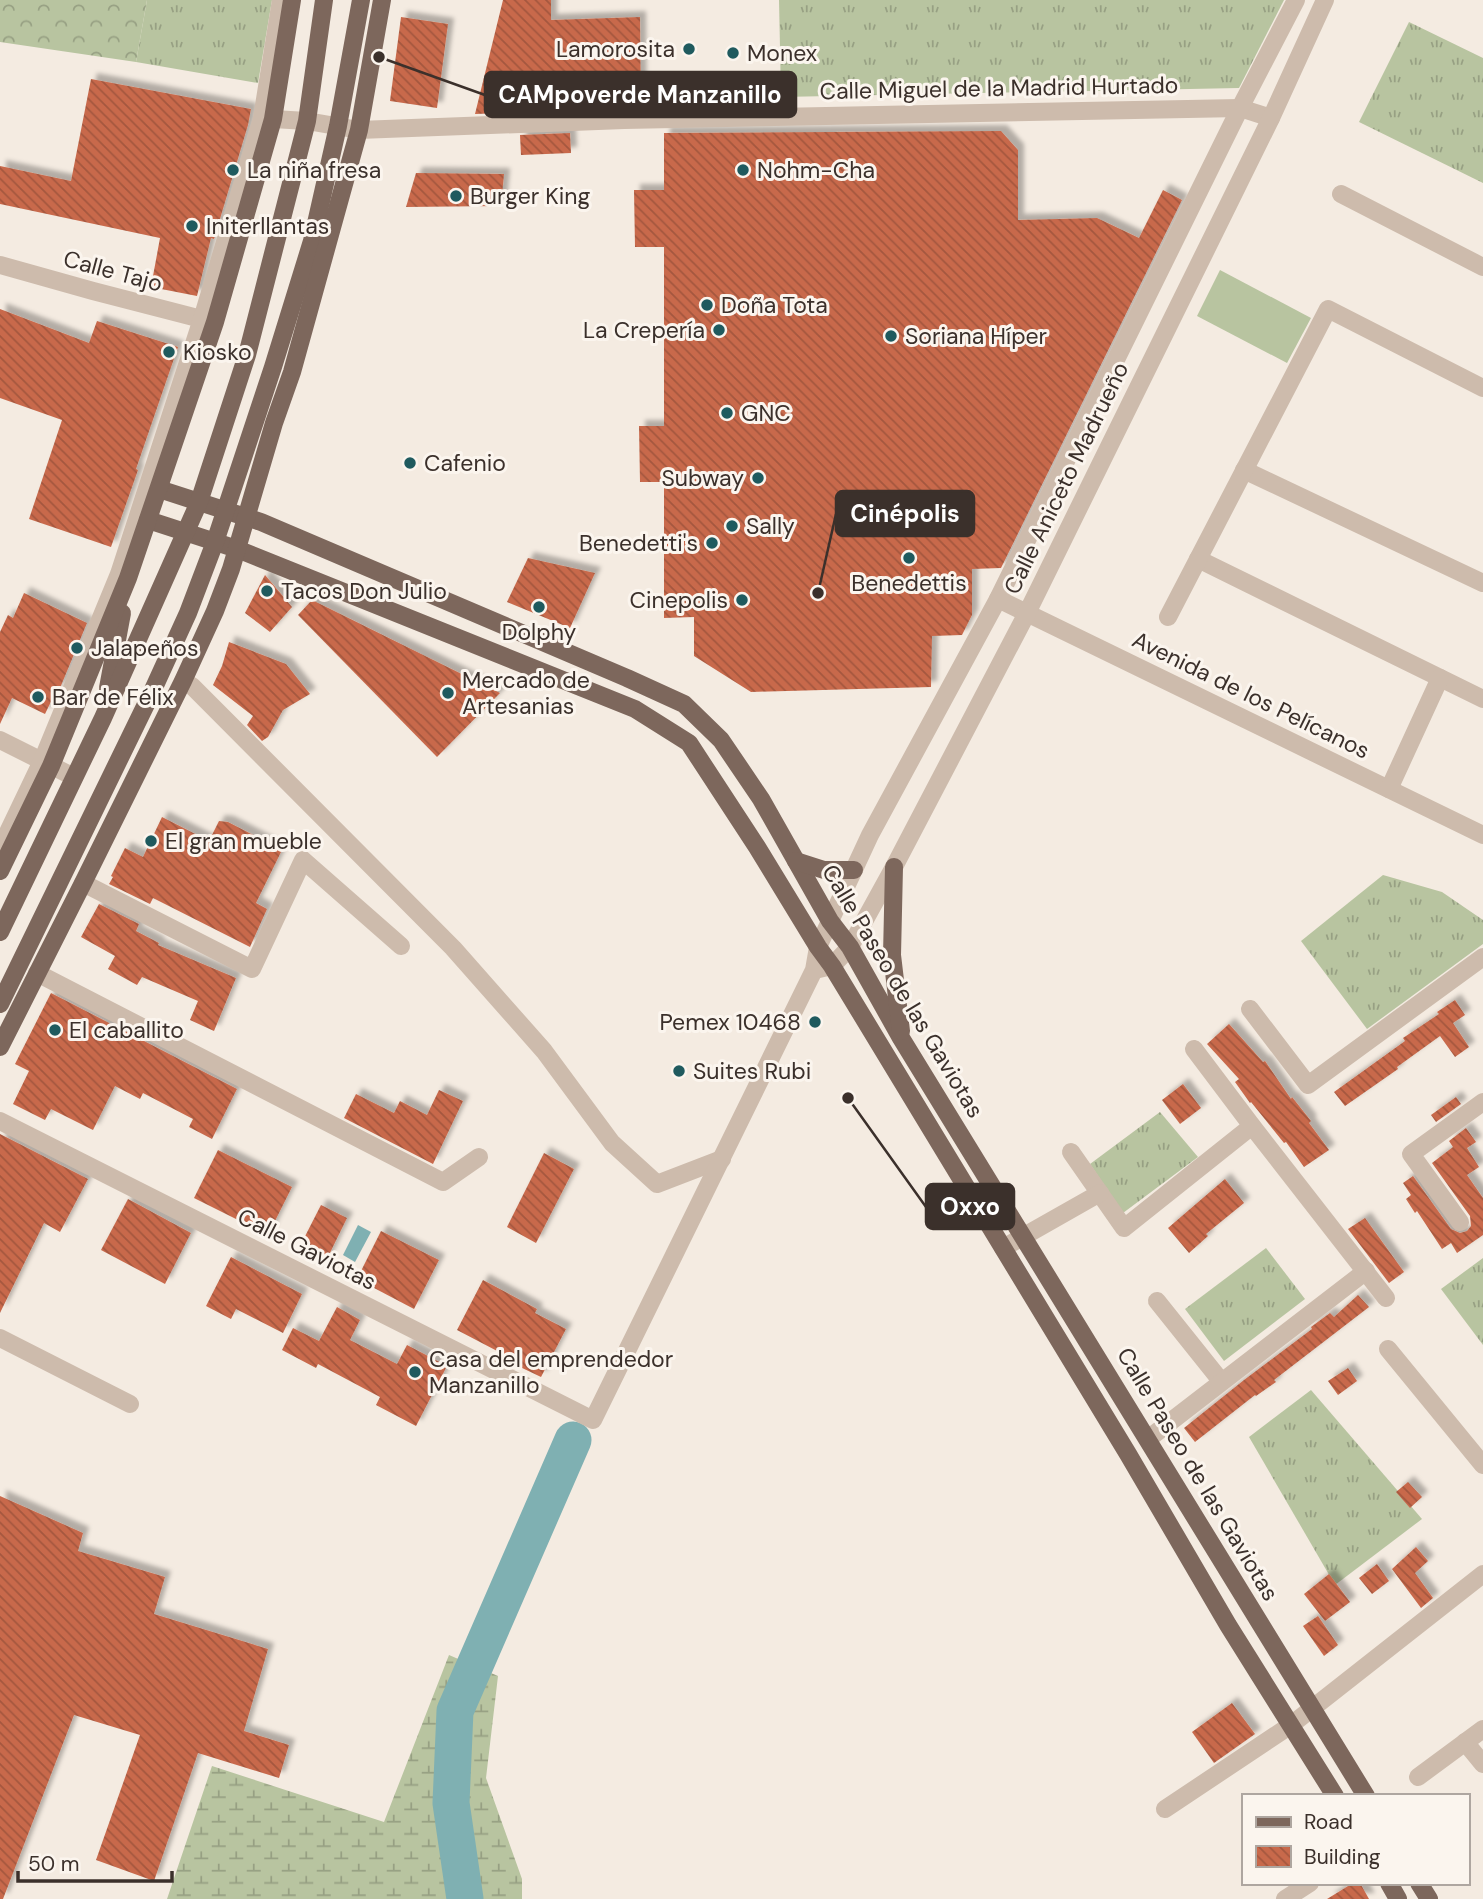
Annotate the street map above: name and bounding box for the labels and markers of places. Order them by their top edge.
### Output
place label: Lamorosita [556,34,675,64]
place label: Monex [747,38,817,68]
marker: Lamorosita [681,41,697,57]
marker: Monex [725,45,741,61]
callout: CAMpoverde Manzanillo [485,72,796,117]
place label: La niña fresa [247,155,381,185]
place label: Nohm-Cha [757,155,875,185]
marker: La niña fresa [225,162,241,178]
marker: Nohm-Cha [735,162,751,178]
place label: Burger King [470,181,591,211]
marker: Burger King [448,188,464,204]
place label: Initerllantas [206,211,329,241]
marker: Initerllantas [184,218,200,234]
place label: Doña Tota [721,290,828,320]
marker: Doña Tota [699,297,715,313]
place label: La Crepería [583,315,705,345]
place label: Soriana Híper [905,321,1047,351]
marker: La Crepería [711,322,727,338]
marker: Soriana Híper [883,328,899,344]
place label: Kiosko [183,337,252,367]
marker: Kiosko [161,344,177,360]
place label: GNC [741,398,791,428]
marker: GNC [719,405,735,421]
place label: Cafenio [424,448,506,478]
marker: Cafenio [402,455,418,471]
place label: Subway [661,463,744,493]
marker: Subway [750,470,766,486]
callout: Cinépolis [836,491,974,536]
place label: Sally [746,511,795,541]
marker: Sally [724,518,740,534]
place label: Benedetti's [579,528,698,558]
marker: Benedetti's [704,535,720,551]
marker: Benedettis [901,550,917,566]
place label: Benedettis [851,568,967,598]
place label: Tacos Don Julio [281,576,447,606]
marker: Tacos Don Julio [259,583,275,599]
place label: Cinepolis [629,585,728,615]
marker: Cinepolis [734,592,750,608]
marker: Dolphy [531,599,547,615]
place label: Dolphy [502,617,577,647]
place label: Jalapeños [91,633,199,663]
marker: Jalapeños [69,640,85,656]
place label: Mercado de Artesanias [462,665,590,721]
place label: Bar de Félix [52,682,174,712]
marker: Mercado de Artesanias [440,685,456,701]
marker: Bar de Félix [30,689,46,705]
place label: El gran mueble [165,826,322,856]
marker: El gran mueble [143,833,159,849]
place label: Pemex 10468 [659,1007,801,1037]
marker: Pemex 10468 [807,1014,823,1030]
place label: El caballito [69,1015,184,1045]
marker: El caballito [47,1022,63,1038]
place label: Suites Rubi [693,1056,811,1086]
marker: Suites Rubi [671,1063,687,1079]
callout: Oxxo [926,1184,1014,1229]
place label: Casa del emprendedor Manzanillo [429,1344,673,1400]
marker: Casa del emprendedor Manzanillo [407,1364,423,1380]

